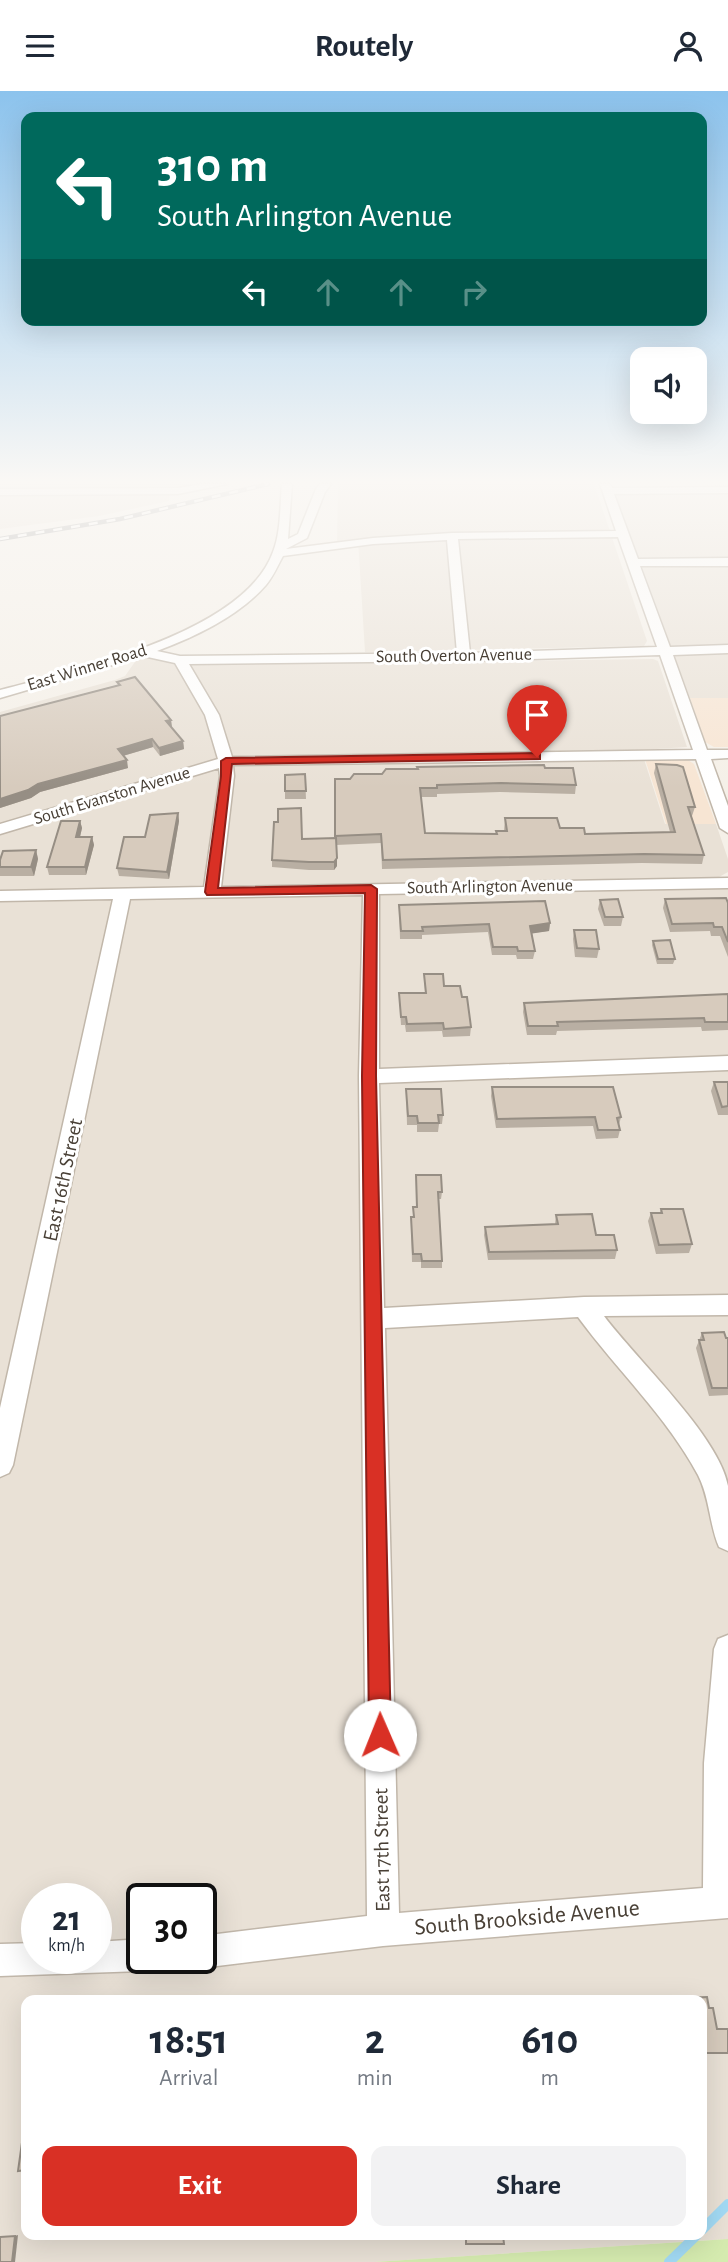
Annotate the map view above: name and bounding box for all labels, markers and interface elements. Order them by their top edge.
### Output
icon: menu [21,27,59,65]
icon: person [669,27,707,65]
text: Routely [315,30,413,62]
icon: left [42,140,133,231]
text: 310 m [157,142,268,191]
text: South Arlington Avenue [157,200,452,232]
icon: left [236,273,274,311]
icon: ahead [309,273,347,311]
icon: ahead [382,273,420,311]
icon: right [455,273,493,311]
map controls [630,347,707,424]
button: sound [630,347,707,424]
street label: East Winner Road [25,641,149,695]
street label: South Overton Avenue [376,646,532,666]
pin [507,685,567,757]
icon: arrive [518,696,556,734]
street label: South Evanston Avenue [32,764,192,828]
street label: South Arlington Avenue [407,877,573,897]
street label: East 16th Street [40,1116,86,1243]
position arrow [343,1698,417,1772]
street label: East 17th Street [370,1788,394,1912]
speed limit sign: 30 [126,1883,217,1974]
street label: South Brookside Avenue [413,1896,641,1940]
text: 21 [52,1902,81,1937]
text: km/h [48,1937,85,1955]
text: 18:51 [150,2019,228,2061]
text: 2 [365,2019,385,2061]
text: 610 [521,2019,578,2061]
text: Arrival [159,2067,218,2090]
text: min [357,2067,393,2090]
text: m [541,2067,559,2090]
button: Exit [42,2146,357,2226]
button: Share [371,2146,686,2226]

